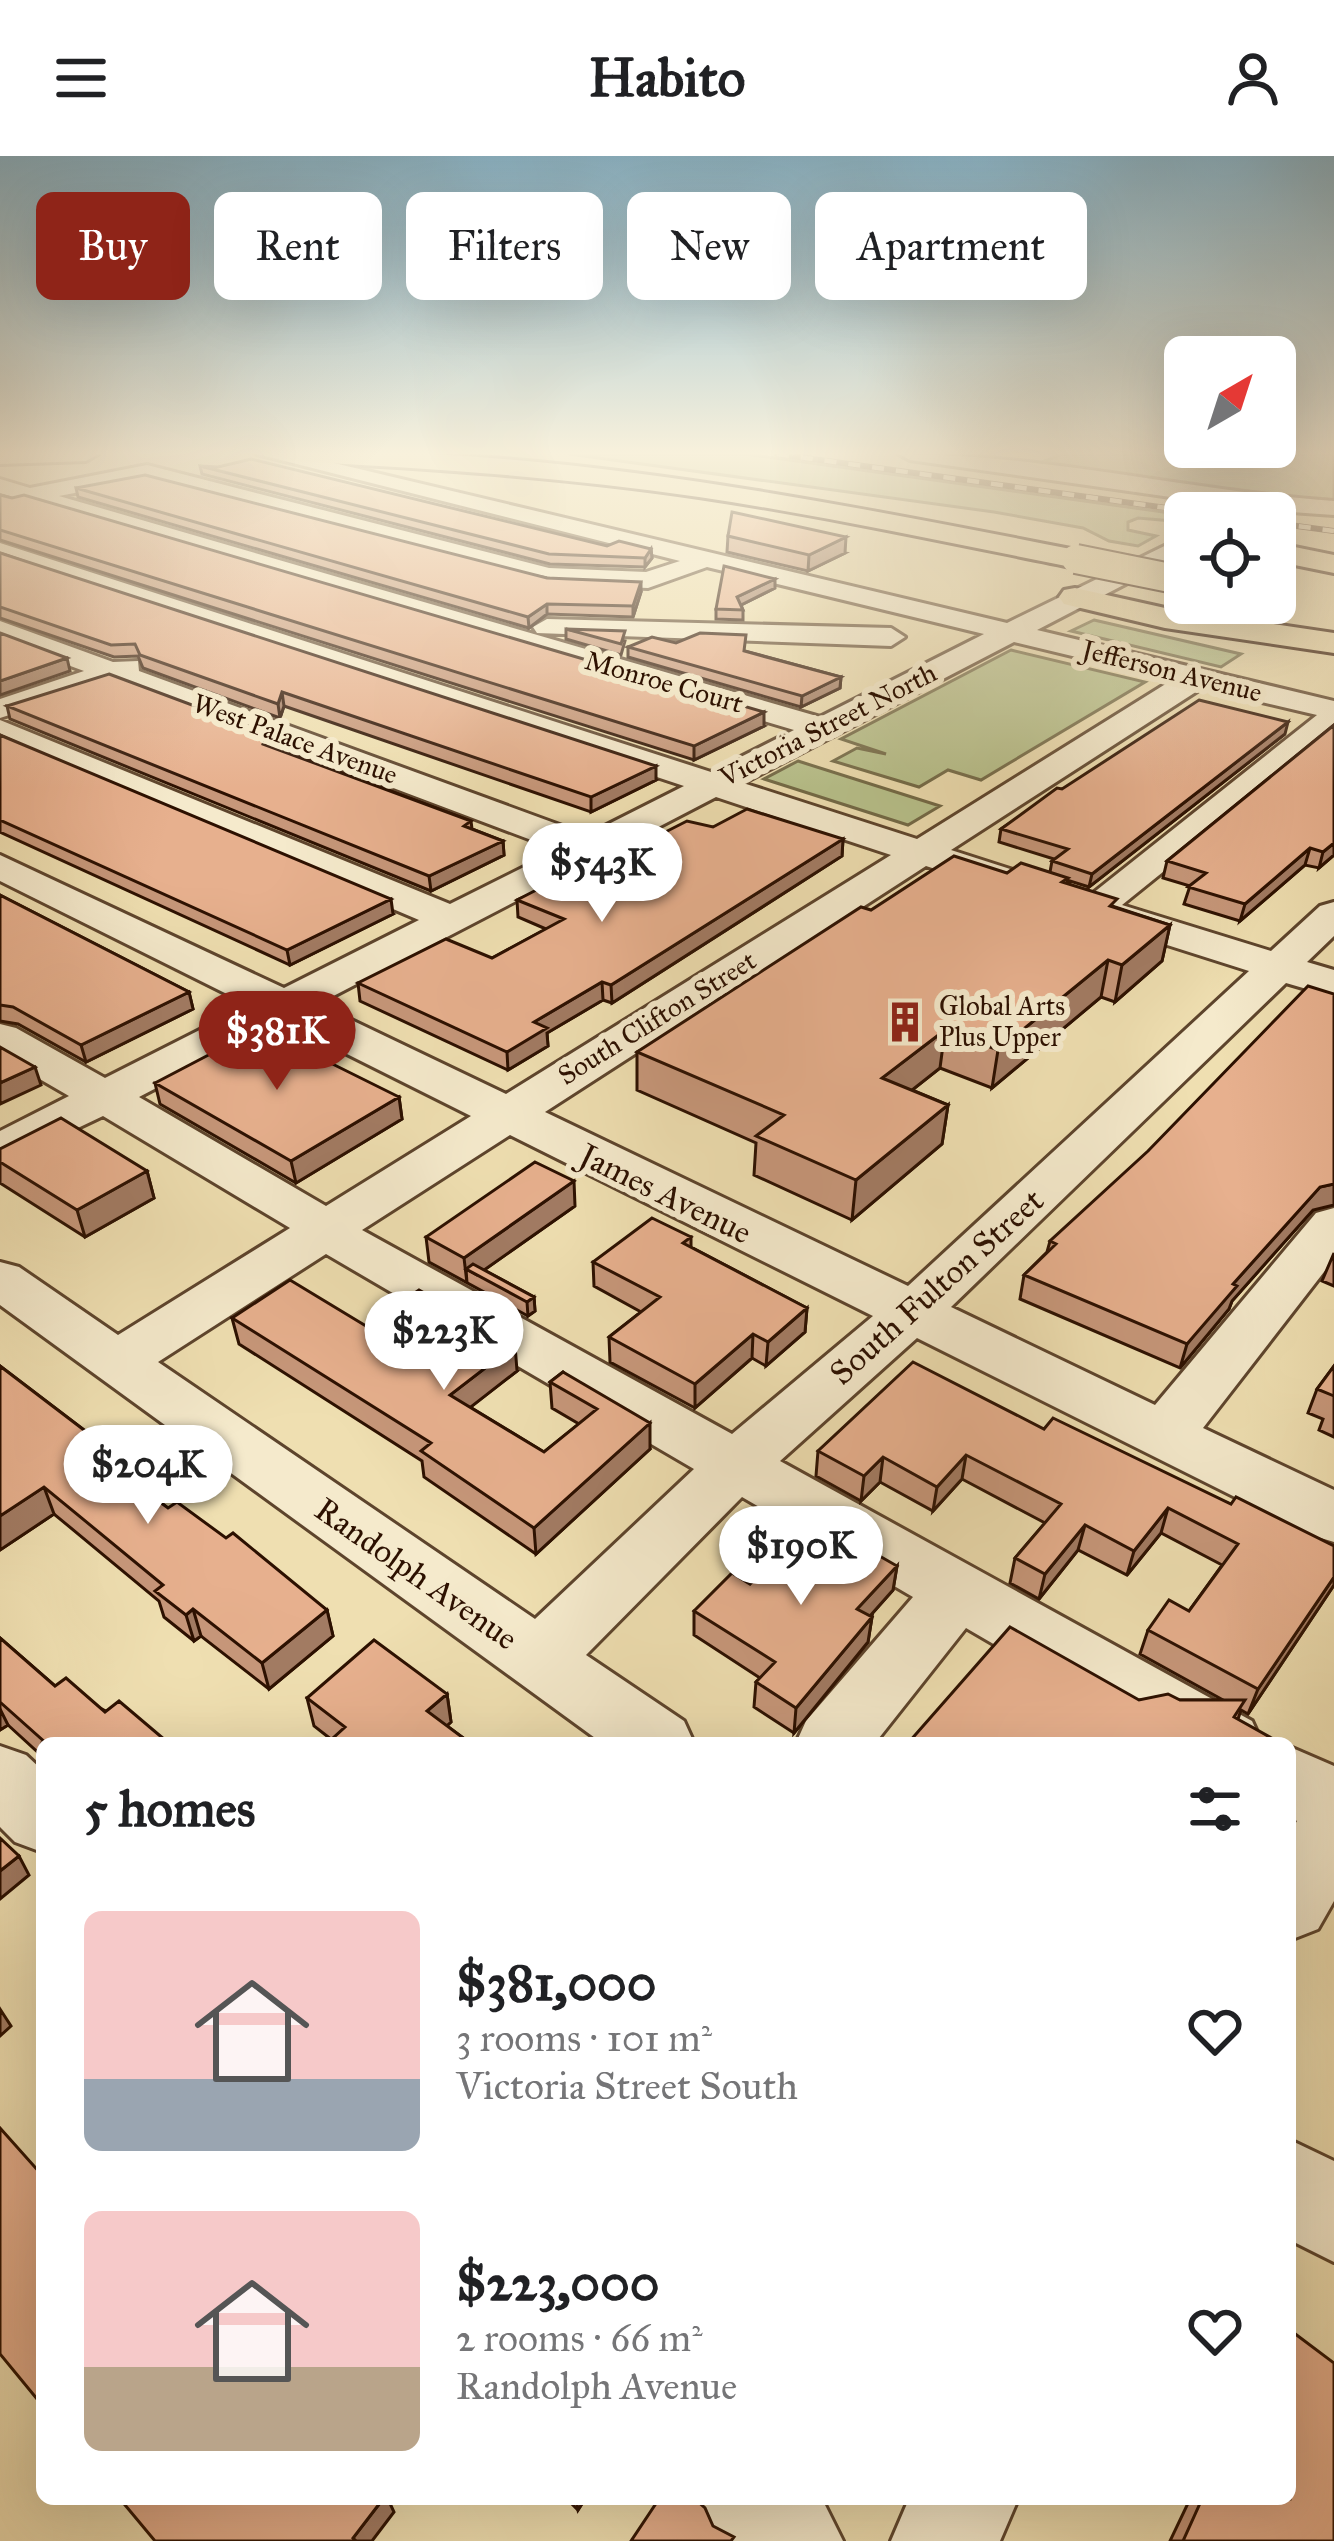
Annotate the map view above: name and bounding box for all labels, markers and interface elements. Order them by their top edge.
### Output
icon: menu [48,45,114,111]
text: Habito [589,45,745,111]
icon: person [1220,45,1286,111]
chip: Buy [36,192,190,300]
chip: Rent [214,192,382,300]
chip: Filters [406,192,603,300]
chip: New [627,192,791,300]
chip: Apartment [815,192,1087,300]
north arrow [1164,336,1296,468]
map controls [1164,336,1296,624]
button: locate [1164,492,1296,624]
street label: Jefferson Avenue [1076,631,1266,709]
street label: Monroe Court [581,643,747,720]
street label: Victoria Street North [713,656,942,794]
street label: West Palace Avenue [188,686,402,791]
pin: $543K [518,823,686,925]
text: $543K [549,838,655,886]
street label: South Clifton Street [552,943,762,1092]
place label: Global Arts Plus Upper [939,989,1065,1053]
pin: $381K [193,991,361,1093]
building icon: Global Arts Plus Upper [882,999,928,1045]
text: $381K [226,1006,328,1054]
street label: James Avenue [570,1134,758,1254]
street label: South Fulton Street [822,1180,1052,1393]
pin: $223K [360,1291,528,1393]
text: $223K [391,1306,497,1354]
pin: $204K [64,1425,232,1527]
text: $204K [91,1440,205,1488]
street label: Randolph Avenue [307,1489,525,1658]
pin: $190K [717,1506,885,1608]
text: $190K [746,1521,856,1569]
icon: filters [1182,1776,1248,1842]
text: 5 homes [84,1778,255,1840]
text: $381,000 [456,1952,657,2014]
icon: home [180,1959,324,2103]
icon: heart [1182,1998,1248,2064]
text: 3 rooms · 101 m² [456,2014,712,2062]
text: Victoria Street South [456,2062,798,2110]
text: $223,000 [456,2252,659,2314]
icon: home [180,2259,324,2403]
icon: heart [1182,2298,1248,2364]
text: 2 rooms · 66 m² [456,2314,703,2362]
text: Randolph Avenue [456,2362,737,2410]

